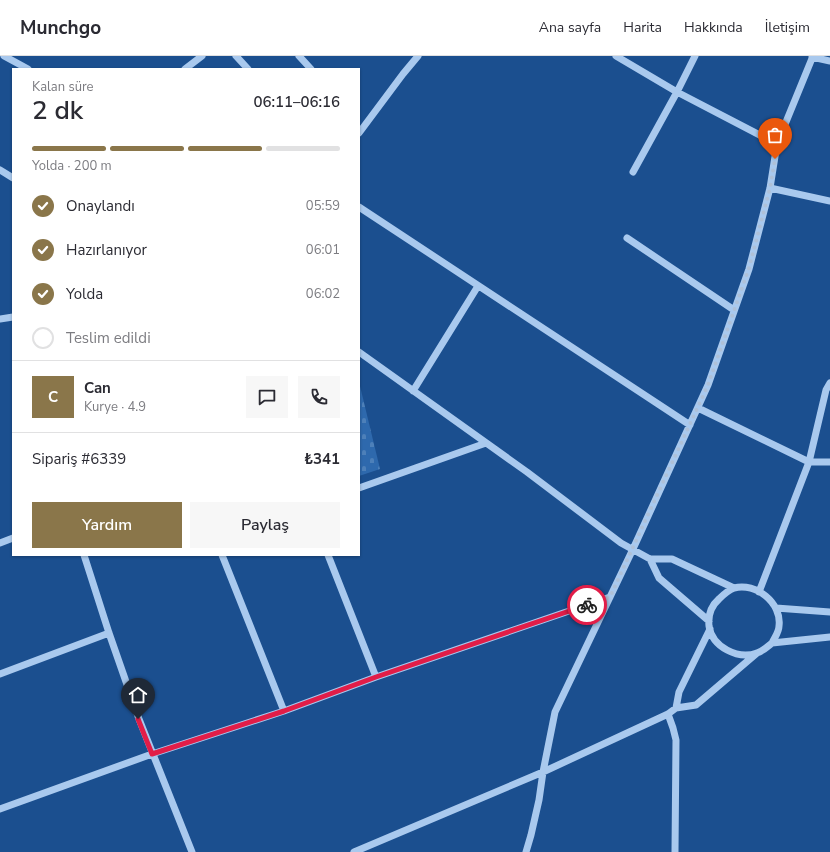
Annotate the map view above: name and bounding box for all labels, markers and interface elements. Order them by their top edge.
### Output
text: Munchgo [20,15,101,41]
text: Ana sayfa [539,18,601,37]
text: Harita [623,18,662,37]
text: Hakkında [684,18,743,37]
text: İletişim [765,18,810,37]
text: Kalan süre [32,78,94,96]
text: 06:11–06:16 [253,92,340,112]
text: 2 dk [32,93,83,128]
pin [758,118,792,159]
icon: bag [764,124,786,146]
text: Yolda · 200 m [32,157,112,175]
icon: check [32,195,54,217]
text: Onaylandı [66,196,135,216]
text: 05:59 [306,197,340,215]
icon: check [32,239,54,261]
text: Hazırlanıyor [66,240,147,260]
text: 06:01 [306,241,340,259]
icon: check [32,283,54,305]
text: Yolda [66,284,103,304]
text: 06:02 [306,285,340,303]
text: Teslim edildi [66,328,151,348]
button: chat [246,376,288,418]
button: phone [298,376,340,418]
text: Can [84,378,111,398]
text: C [48,387,58,407]
text: Kurye · 4.9 [84,398,146,416]
text: Sipariş #6339 [32,449,126,469]
text: ₺341 [304,449,340,469]
button: Yardım [32,502,182,548]
button: Paylaş [190,502,340,548]
courier [567,585,607,625]
icon: bike [576,594,598,616]
pin [121,678,155,719]
icon: home [127,684,149,706]

